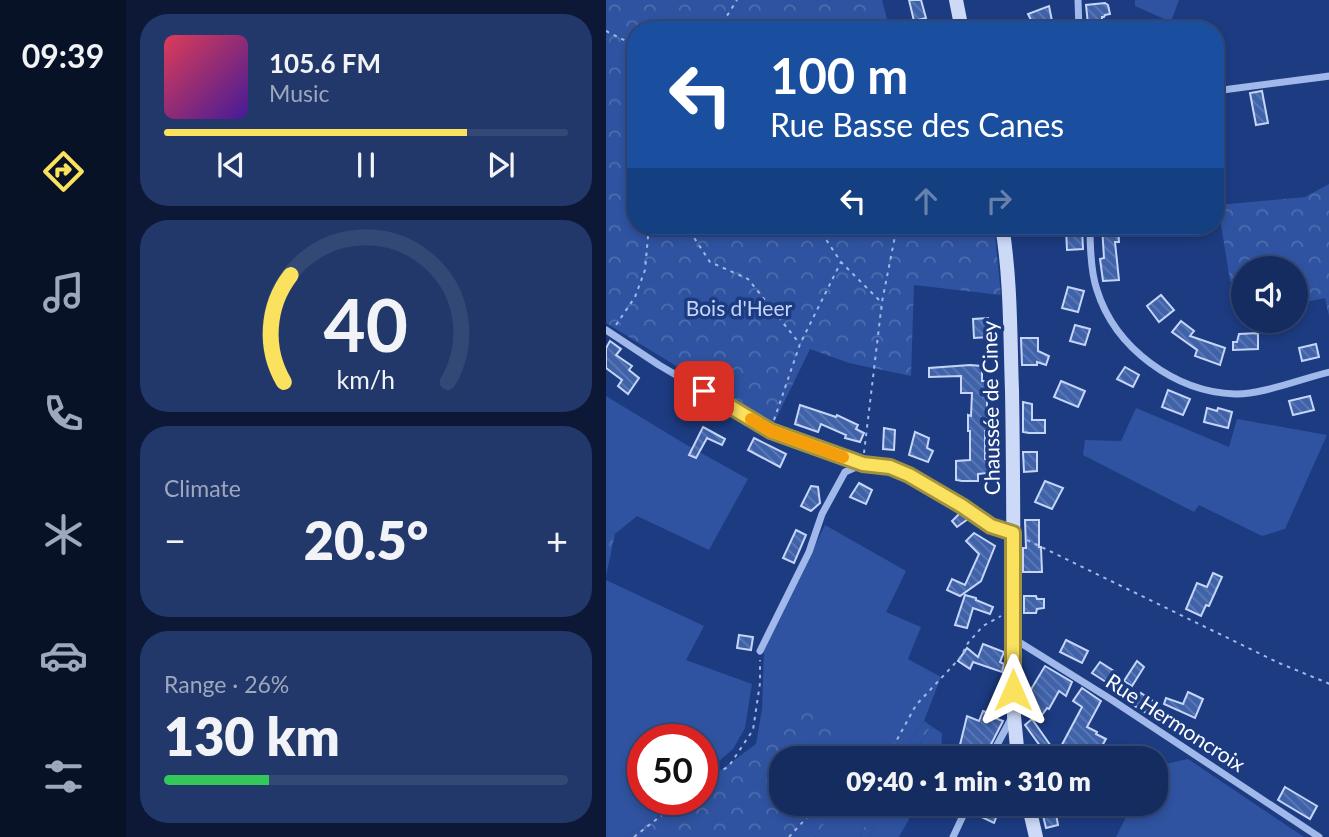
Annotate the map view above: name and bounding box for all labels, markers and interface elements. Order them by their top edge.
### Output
text: 09:39 [22,36,104,75]
text: 100 m [770,46,908,104]
text: 105.6 FM [269,47,381,79]
icon: left [655,49,746,140]
text: Music [269,79,329,107]
text: Rue Basse des Canes [770,105,1064,144]
icon: previous [212,146,250,184]
icon: pause [347,146,385,184]
icon: next [482,146,520,184]
icon: directions [39,147,88,196]
icon: left [834,182,872,220]
icon: ahead [907,182,945,220]
icon: right [980,182,1018,220]
map controls [1231,256,1308,333]
button: sound [1231,256,1308,333]
icon: music [39,268,88,317]
text: 40 [324,280,408,368]
park label: Bois d'Heer [686,295,793,320]
street label: Chaussée de Ciney [976,320,1004,495]
pin [674,361,734,421]
text: km/h [337,363,395,393]
icon: arrive [685,372,723,410]
icon: phone [39,389,88,438]
text: Climate [164,474,241,502]
text: 20.5° [304,509,428,571]
icon: climate [39,510,88,559]
text: − [164,517,186,563]
text: + [546,517,568,563]
icon: car [39,631,88,680]
position arrow [976,653,1050,727]
street label: Rue Hermoncroix [1102,668,1251,777]
text: Range · 26% [164,670,289,698]
text: 130 km [164,705,340,767]
speed limit sign: 50 [627,724,718,815]
icon: filters [39,752,88,801]
text: 09:40 · 1 min · 310 m [846,765,1091,797]

